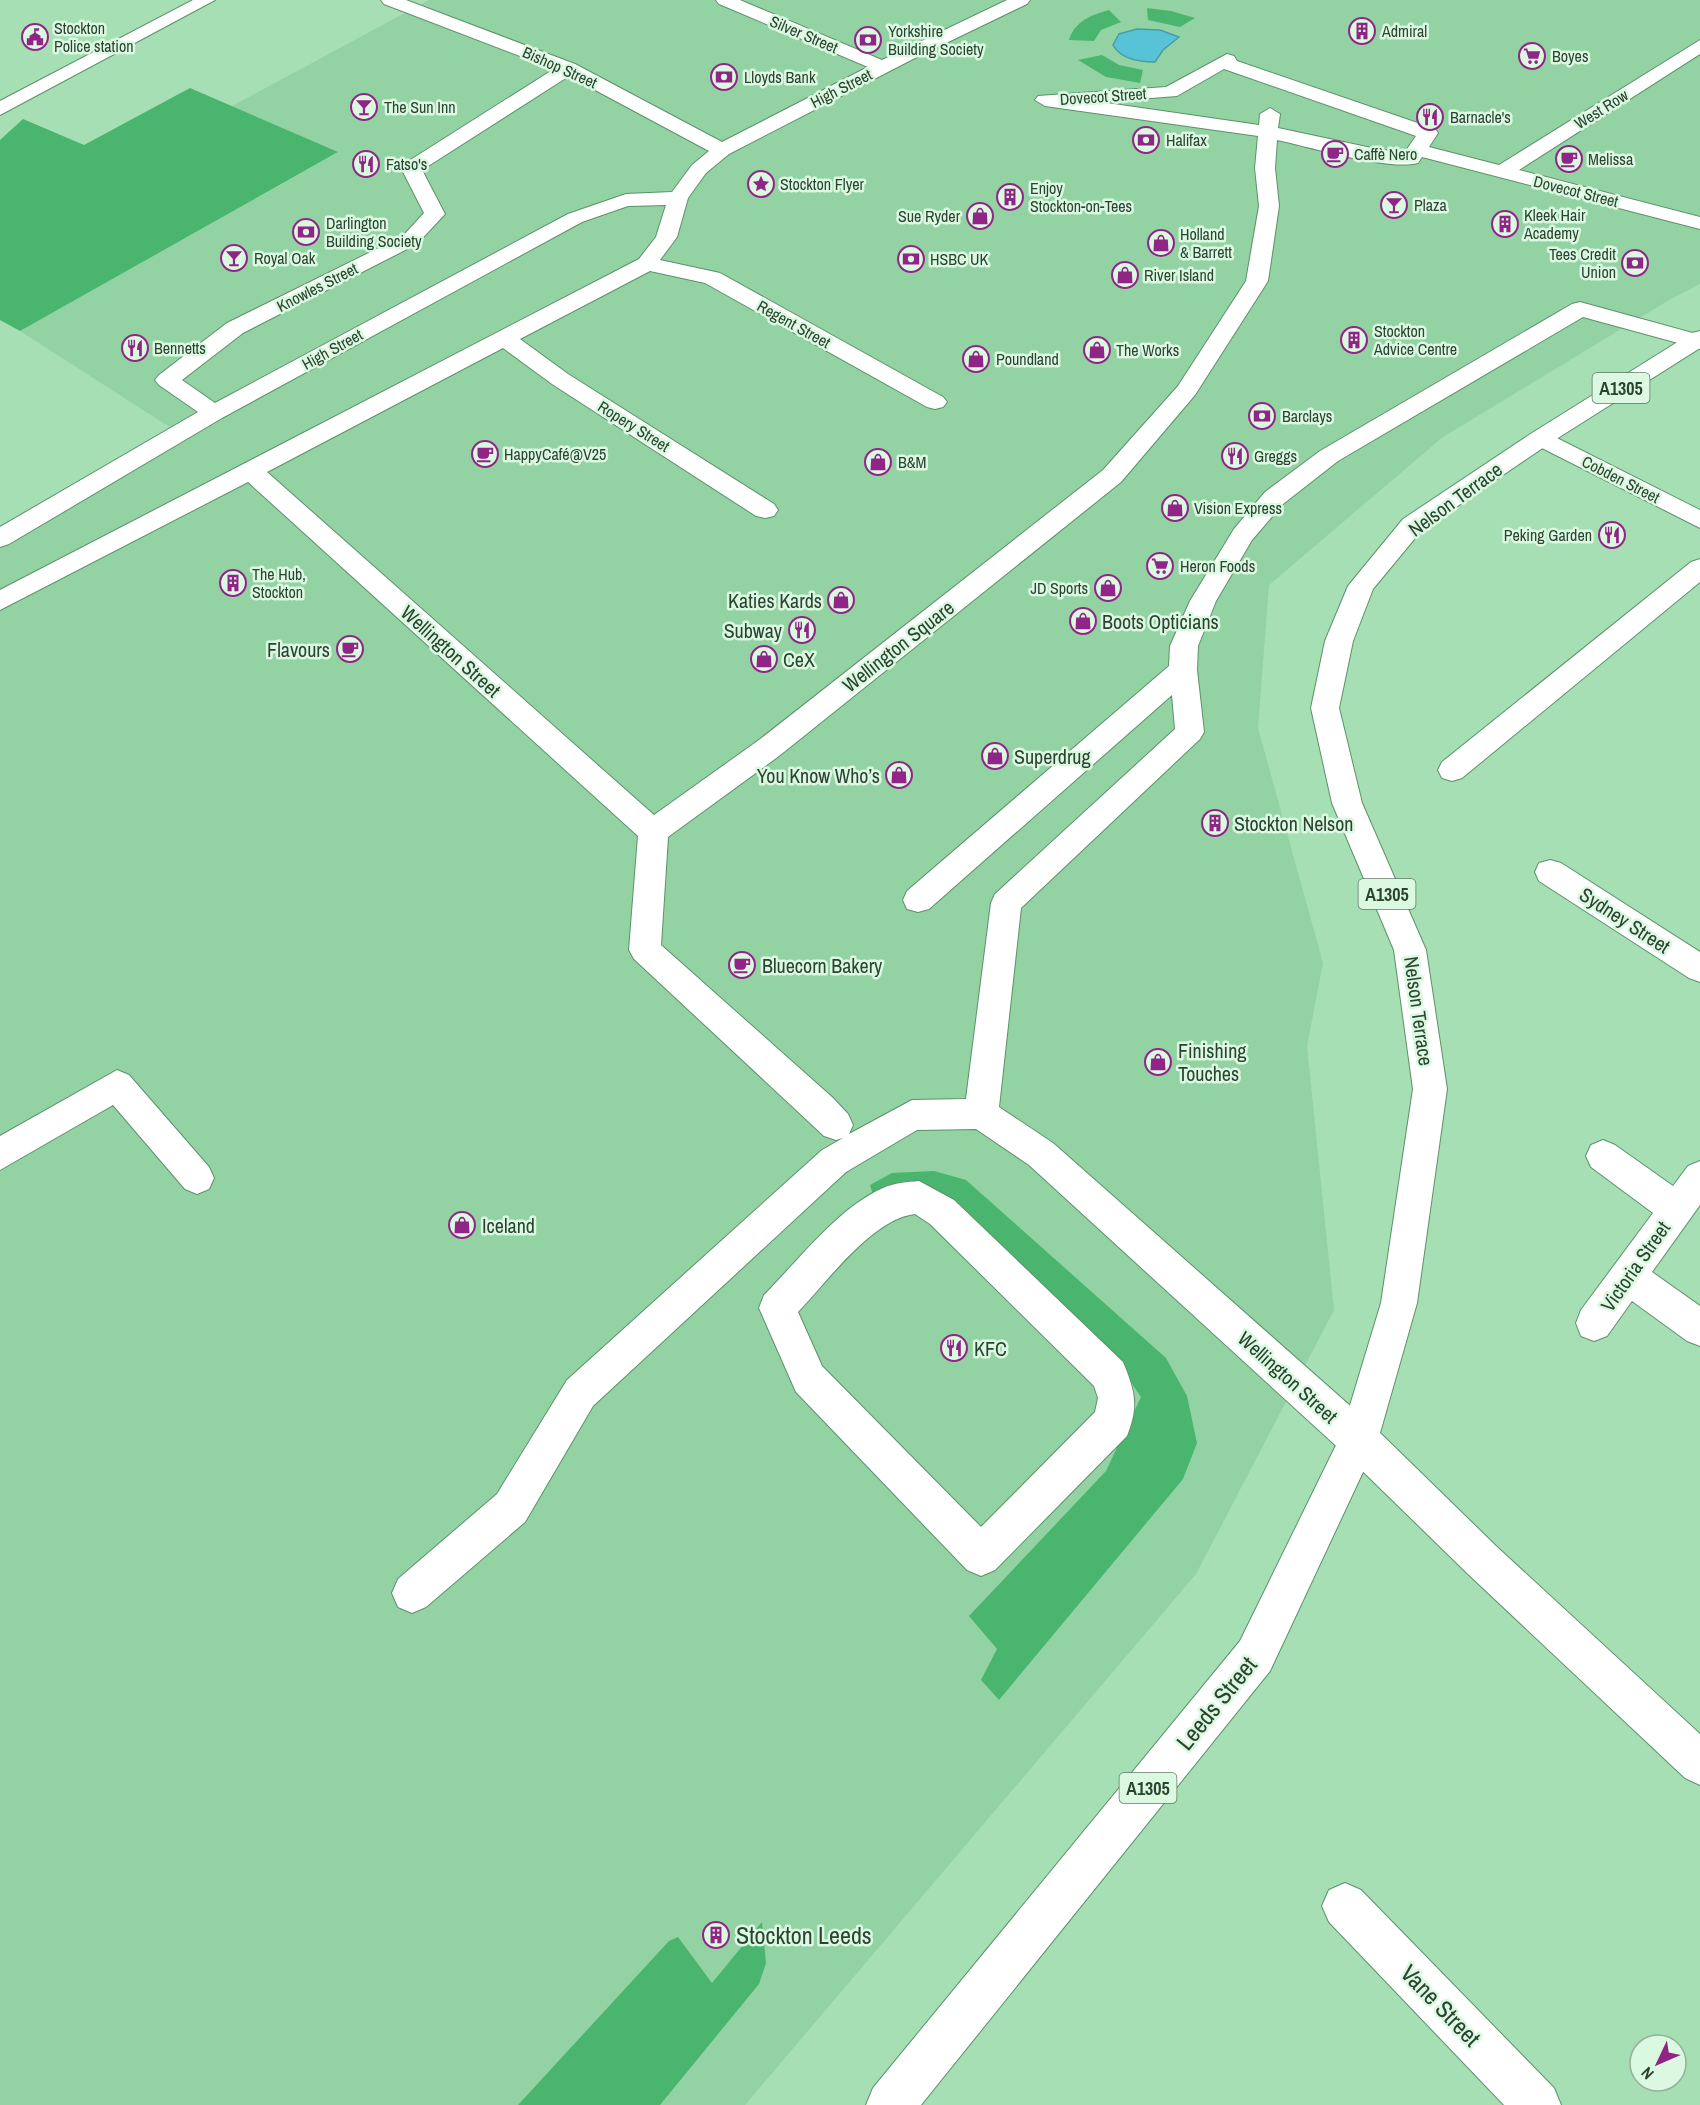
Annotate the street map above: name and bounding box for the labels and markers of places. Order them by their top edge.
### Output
building icon: Admiral [1347,16,1377,46]
place label: Stockton Police station [54,17,134,57]
place label: Yorkshire Building Society [888,20,984,60]
place label: Admiral [1381,20,1427,42]
public building icon: Stockton Police station [20,22,50,52]
bank icon: Yorkshire Building Society [853,25,883,55]
supermarket icon: Boyes [1517,41,1547,71]
place label: Boyes [1552,45,1588,67]
bank icon: Lloyds Bank [709,62,739,92]
place label: Lloyds Bank [744,66,816,88]
bar icon: The Sun Inn [349,92,379,122]
place label: The Sun Inn [384,96,456,118]
restaurant icon: Barnacle's [1415,102,1445,132]
place label: Barnacle's [1450,106,1511,128]
bank icon: Halifax [1131,125,1161,155]
place label: Halifax [1166,129,1207,151]
cafe icon: Caffè Nero [1320,139,1350,169]
place label: Caffè Nero [1354,143,1417,165]
cafe icon: Melissa [1554,144,1584,174]
place label: Melissa [1588,148,1634,170]
restaurant icon: Fatso's [351,149,381,179]
place label: Fatso's [386,153,427,175]
place icon: Stockton Flyer [746,169,776,199]
place label: Stockton Flyer [780,173,864,195]
place label: Enjoy Stockton-on-Tees [1030,177,1132,217]
building icon: Enjoy Stockton-on-Tees [995,182,1025,212]
bar icon: Plaza [1379,190,1409,220]
place label: Plaza [1414,194,1448,216]
shop icon: Sue Ryder [965,201,995,231]
place label: Kleek Hair Academy [1523,204,1586,244]
place label: Sue Ryder [898,205,961,227]
building icon: Kleek Hair Academy [1490,209,1520,239]
place label: Darlington Building Society [326,212,422,252]
bank icon: Darlington Building Society [291,217,321,247]
place label: Holland & Barrett [1180,223,1232,263]
shop icon: Holland & Barrett [1146,228,1176,258]
bar icon: Royal Oak [219,243,249,273]
place label: Tees Credit Union [1549,243,1616,283]
bank icon: HSBC UK [896,244,926,274]
place label: Royal Oak [254,247,316,269]
place label: HSBC UK [930,248,989,270]
bank icon: Tees Credit Union [1620,248,1650,278]
shop icon: River Island [1110,260,1140,290]
place label: River Island [1144,264,1214,286]
place label: Stockton Advice Centre [1373,320,1457,360]
building icon: Stockton Advice Centre [1339,325,1369,355]
restaurant icon: Bennetts [120,333,150,363]
shop icon: The Works [1082,335,1112,365]
place label: Bennetts [154,337,206,359]
place label: The Works [1116,339,1179,361]
shop icon: Poundland [961,344,991,374]
place label: Poundland [996,348,1059,370]
bank icon: Barclays [1247,401,1277,431]
place label: Barclays [1282,405,1332,427]
cafe icon: HappyCafé@V25 [470,439,500,469]
restaurant icon: Greggs [1220,441,1250,471]
place label: HappyCafé@V25 [504,443,606,465]
place label: Greggs [1254,445,1297,467]
shop icon: B&M [863,447,893,477]
place label: B&M [898,451,926,473]
shop icon: Vision Express [1160,493,1190,523]
place label: Vision Express [1194,497,1282,519]
restaurant icon: Peking Garden [1597,520,1627,550]
place label: Peking Garden [1504,524,1592,546]
supermarket icon: Heron Foods [1145,551,1175,581]
place label: Heron Foods [1180,555,1255,577]
place label: The Hub, Stockton [252,563,306,603]
building icon: The Hub, Stockton [218,568,248,598]
shop icon: JD Sports [1093,573,1123,603]
place label: JD Sports [1030,577,1088,599]
shop icon: Katies Kards [826,585,856,615]
place label: Katies Kards [728,587,822,614]
shop icon: Boots Opticians [1068,606,1098,636]
place label: Boots Opticians [1102,608,1219,635]
restaurant icon: Subway [787,615,817,645]
place label: Subway [724,617,783,644]
cafe icon: Flavours [335,634,365,664]
place label: Flavours [267,636,330,663]
shop icon: CeX [749,644,779,674]
place label: CeX [783,646,815,673]
shop icon: Superdrug [980,741,1010,771]
place label: Superdrug [1014,743,1091,770]
shop icon: You Know Who’s [884,760,914,790]
place label: You Know Who’s [757,762,880,789]
building icon: Stockton Nelson [1200,808,1230,838]
place label: Stockton Nelson [1234,810,1353,837]
cafe icon: Bluecorn Bakery [727,950,757,980]
place label: Bluecorn Bakery [762,952,883,979]
place label: Finishing Touches [1178,1037,1246,1087]
shop icon: Finishing Touches [1143,1047,1173,1077]
shop icon: Iceland [447,1210,477,1240]
place label: Iceland [482,1212,535,1239]
restaurant icon: KFC [939,1333,969,1363]
place label: KFC [974,1335,1007,1362]
place label: Stockton Leeds [736,1919,872,1951]
building icon: Stockton Leeds [701,1920,731,1950]

